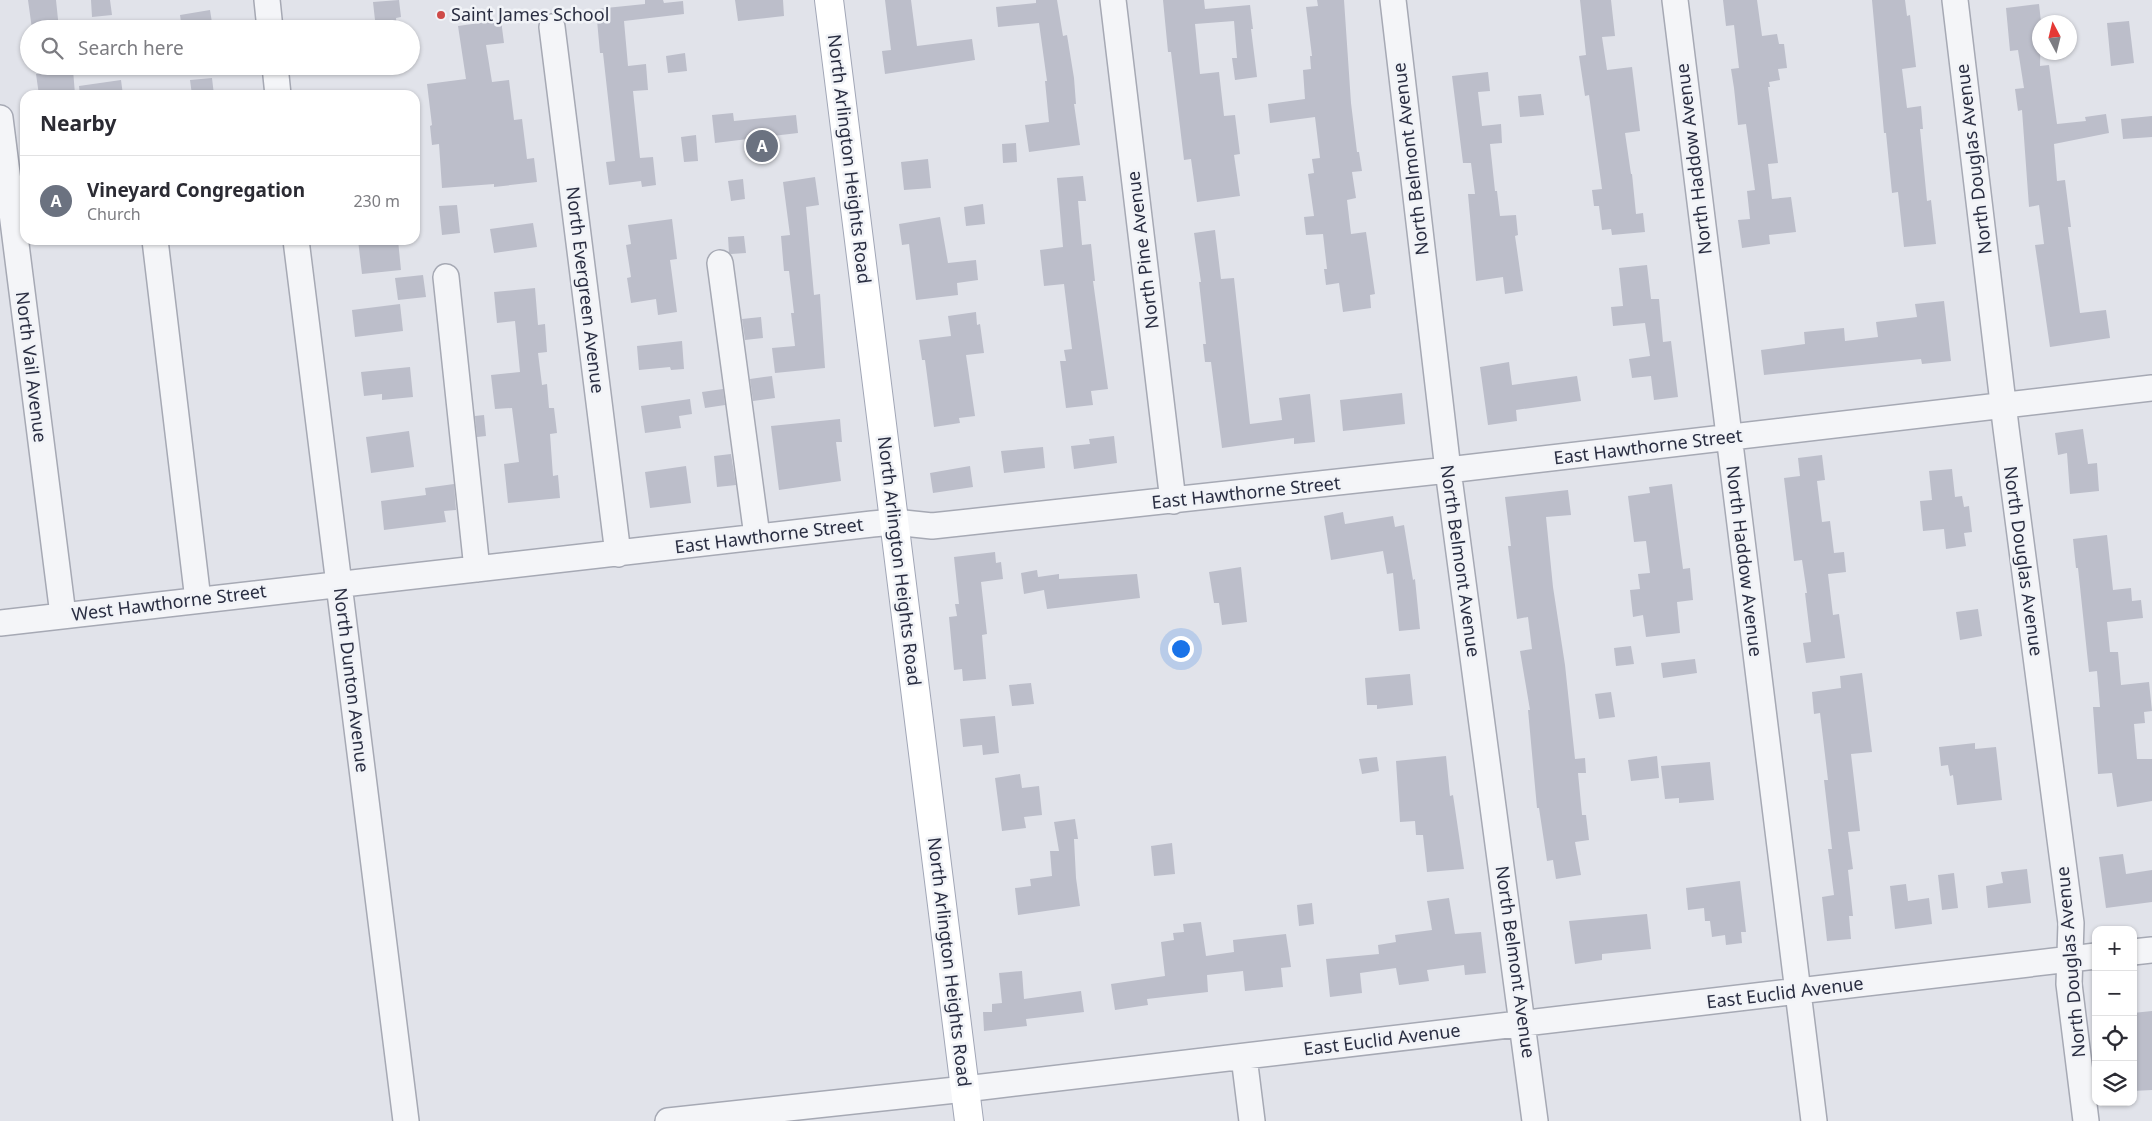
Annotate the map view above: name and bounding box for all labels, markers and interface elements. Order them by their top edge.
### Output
place label: Saint James School [451,2,609,26]
marker: Saint James School [435,9,447,21]
north arrow [2032,15,2077,60]
search box [20,20,420,75]
street label: North Arlington Heights Road [823,33,877,285]
icon: search [38,34,66,62]
text: Search here [78,35,184,61]
street label: North Belmont Avenue [1386,61,1434,257]
street label: North Haddow Avenue [1669,62,1717,256]
street label: North Douglas Avenue [1949,62,1997,256]
text: Nearby [40,109,116,137]
pin: A [746,127,778,165]
street label: North Pine Avenue [1120,170,1164,330]
text: Vineyard Congregation [87,177,305,203]
street label: North Evergreen Avenue [561,185,611,395]
text: A [50,190,62,212]
text: 230 m [353,190,400,212]
text: Church [87,203,141,225]
street label: North Vail Avenue [11,290,53,444]
street label: East Hawthorne Street [1552,422,1744,469]
street label: North Arlington Heights Road [873,435,927,687]
street label: North Belmont Avenue [1436,463,1486,659]
street label: North Haddow Avenue [1721,464,1769,658]
street label: North Douglas Avenue [1999,464,2049,657]
street label: East Hawthorne Street [1150,470,1342,514]
street label: East Hawthorne Street [673,511,865,558]
street label: West Hawthorne Street [70,578,268,626]
street label: North Dunton Avenue [329,586,375,774]
your location [1168,636,1194,662]
street label: North Arlington Heights Road [923,836,977,1088]
street label: North Belmont Avenue [1491,864,1541,1060]
street label: North Douglas Avenue [2050,866,2090,1059]
map controls [2092,926,2137,1106]
button: + [2092,926,2137,971]
street label: East Euclid Avenue [1705,970,1865,1014]
button: − [2092,971,2137,1016]
button: locate [2092,1016,2137,1061]
street label: East Euclid Avenue [1302,1017,1462,1061]
button: layers [2092,1061,2137,1106]

